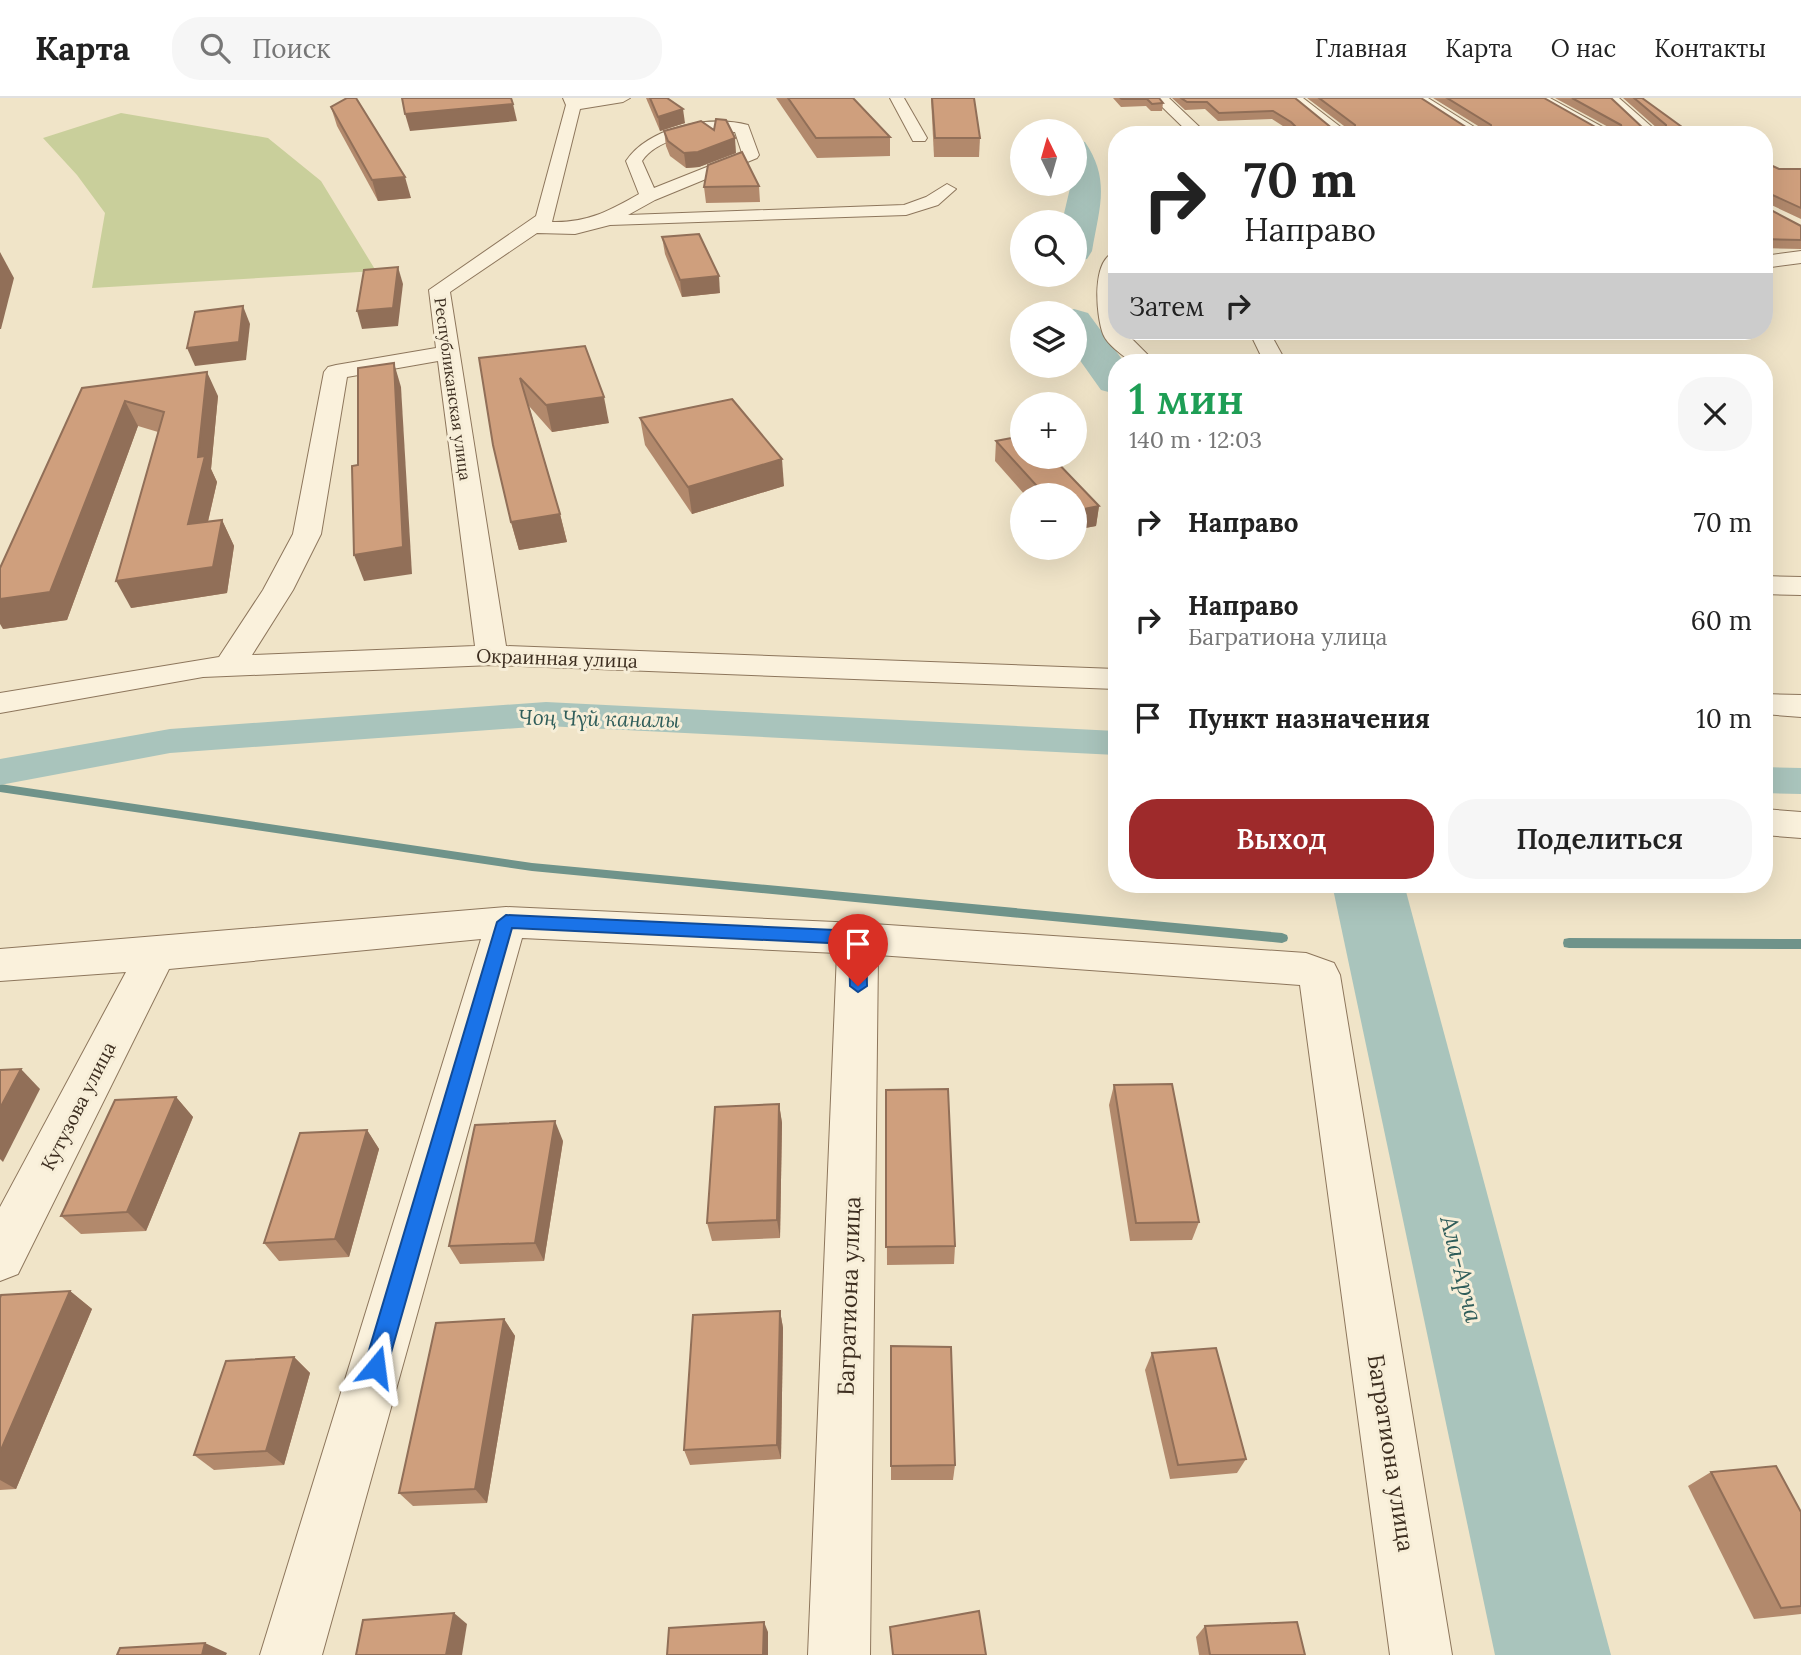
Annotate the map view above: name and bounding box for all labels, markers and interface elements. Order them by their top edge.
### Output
search box [172,17,662,80]
text: Карта [35,27,130,69]
icon: search [196,29,234,67]
text: Поиск [252,32,331,65]
text: Главная [1315,33,1407,64]
text: Карта [1445,33,1513,64]
text: О нас [1551,33,1616,64]
text: Контакты [1654,33,1766,64]
north arrow [1010,119,1087,196]
map controls [1010,119,1087,560]
text: 70 m [1244,148,1356,210]
icon: right [1129,154,1220,245]
text: Направо [1244,209,1376,250]
button: search [1010,210,1087,287]
icon: right [1219,287,1257,325]
text: Затем [1129,290,1205,323]
street label: Республиканская улица [430,296,476,482]
button: layers [1010,301,1087,378]
text: 1 мин [1129,372,1244,426]
button: close [1678,377,1752,451]
button: + [1010,392,1087,469]
text: 140 m · 12:03 [1129,425,1262,454]
button: − [1010,483,1087,560]
icon: right [1129,503,1167,541]
text: Направо [1188,506,1299,539]
text: 70 m [1694,506,1752,539]
text: Направо [1188,589,1299,622]
icon: right [1129,601,1167,639]
text: 60 m [1691,604,1752,637]
text: Багратиона улица [1188,622,1387,651]
street label: Окраинная улица [476,643,638,673]
icon: arrive [1129,699,1167,737]
text: Пункт назначения [1188,702,1430,735]
text: 10 m [1696,702,1752,735]
water label: Чоң Чүй каналы [518,704,680,733]
button: Выход [1129,799,1434,879]
button: Поделиться [1448,799,1752,879]
pin [828,914,888,986]
icon: arrive [839,925,877,963]
street label: Кутузова улица [35,1038,121,1174]
street label: Багратиона улица [831,1196,866,1396]
water label: Ала-Арча [1433,1211,1490,1326]
position arrow [339,1330,413,1404]
street label: Багратиона улица [1362,1352,1421,1554]

